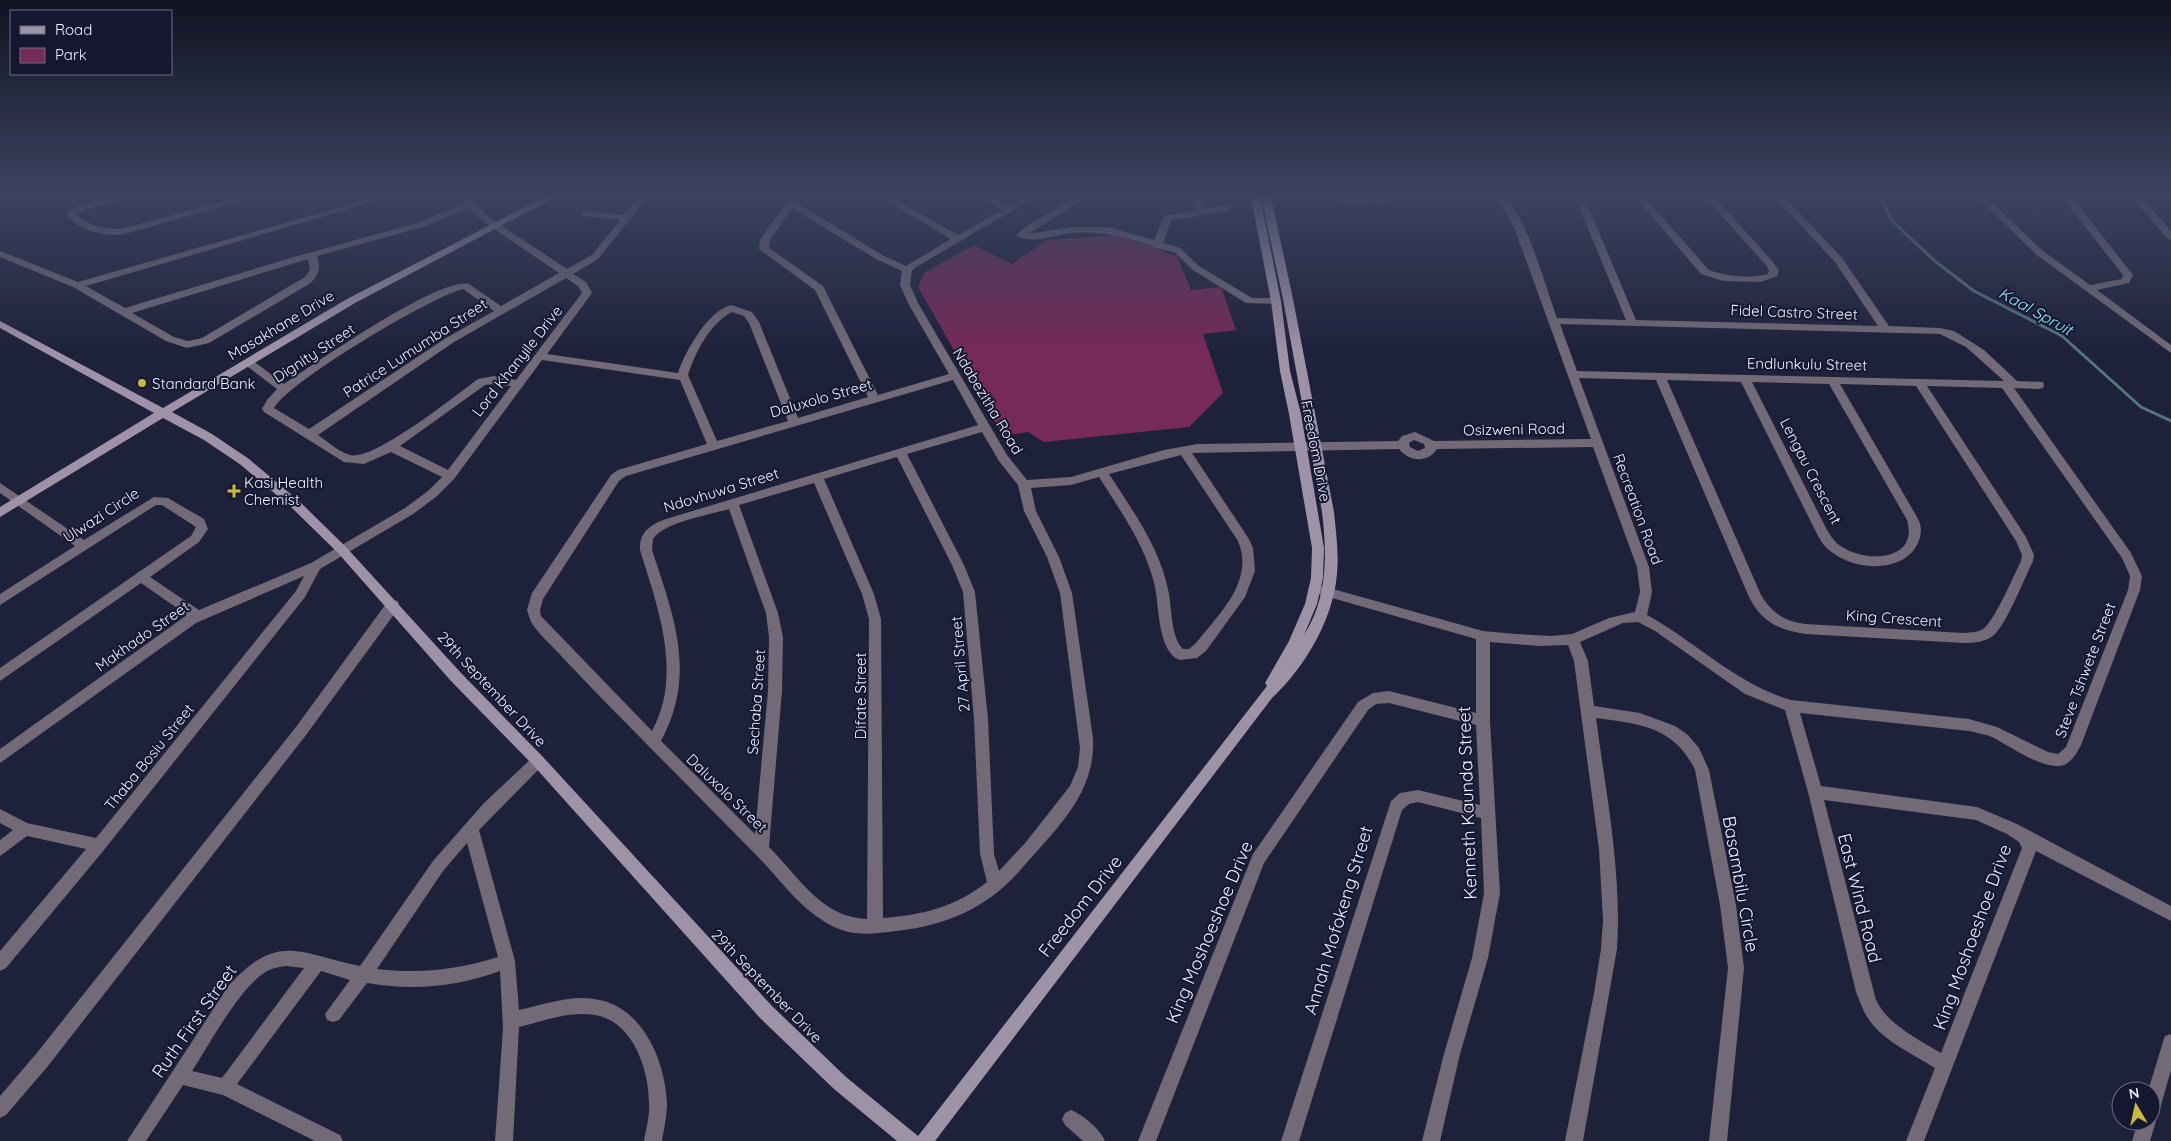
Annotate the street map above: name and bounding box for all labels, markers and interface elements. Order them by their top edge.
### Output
legend [10,10,172,75]
text: Road [55,20,92,39]
text: Park [55,45,87,64]
water label: Kaal Spruit [1996,283,2078,340]
street label: Masakhane Drive [224,286,338,364]
street label: Patrice Lumumba Street [339,294,491,402]
street label: Fidel Castro Street [1730,300,1858,324]
street label: Lord Khanyile Drive [468,302,566,420]
street label: Dignity Street [269,319,359,387]
street label: Ndabezitha Road [949,344,1027,458]
street label: Endlunkulu Street [1747,353,1867,375]
place label: Standard Bank [152,374,256,393]
street label: Daluxolo Street [768,374,874,422]
marker: Standard Bank [136,377,148,389]
street label: Freedom Drive [1297,399,1335,503]
street label: Lengau Crescent [1776,415,1846,527]
street label: Osizweni Road [1463,419,1565,439]
street label: Recreation Road [1609,451,1667,567]
street label: Ndovhuwa Street [661,463,781,517]
place label: Kasi Health Chemist [244,473,323,509]
street label: Ulwazi Circle [59,483,143,547]
marker: Kasi Health Chemist [228,485,240,497]
street label: Makhado Street [91,597,193,675]
street label: Steve Tshwete Street [2050,600,2120,740]
street label: King Crescent [1845,605,1943,631]
street label: 27 April Street [946,615,974,713]
street label: 29th September Drive [434,627,550,751]
street label: Sechaba Street [743,649,769,755]
street label: Difate Street [851,652,870,740]
street label: Thaba Bosiu Street [100,700,198,814]
street label: Kenneth Kaunda Street [1452,706,1482,900]
street label: Daluxolo Street [682,750,772,836]
street label: Basambilu Circle [1718,814,1764,954]
street label: Annah Mofokeng Street [1298,823,1378,1017]
street label: East Wind Road [1833,831,1887,965]
street label: King Moshoeshoe Drive [1160,837,1258,1027]
street label: King Moshoeshoe Drive [1928,841,2016,1033]
street label: Freedom Drive [1033,850,1127,962]
street label: 29th September Drive [708,925,826,1047]
street label: Ruth First Street [146,960,242,1082]
north arrow [2111,1081,2161,1131]
text: N [2127,1083,2140,1103]

